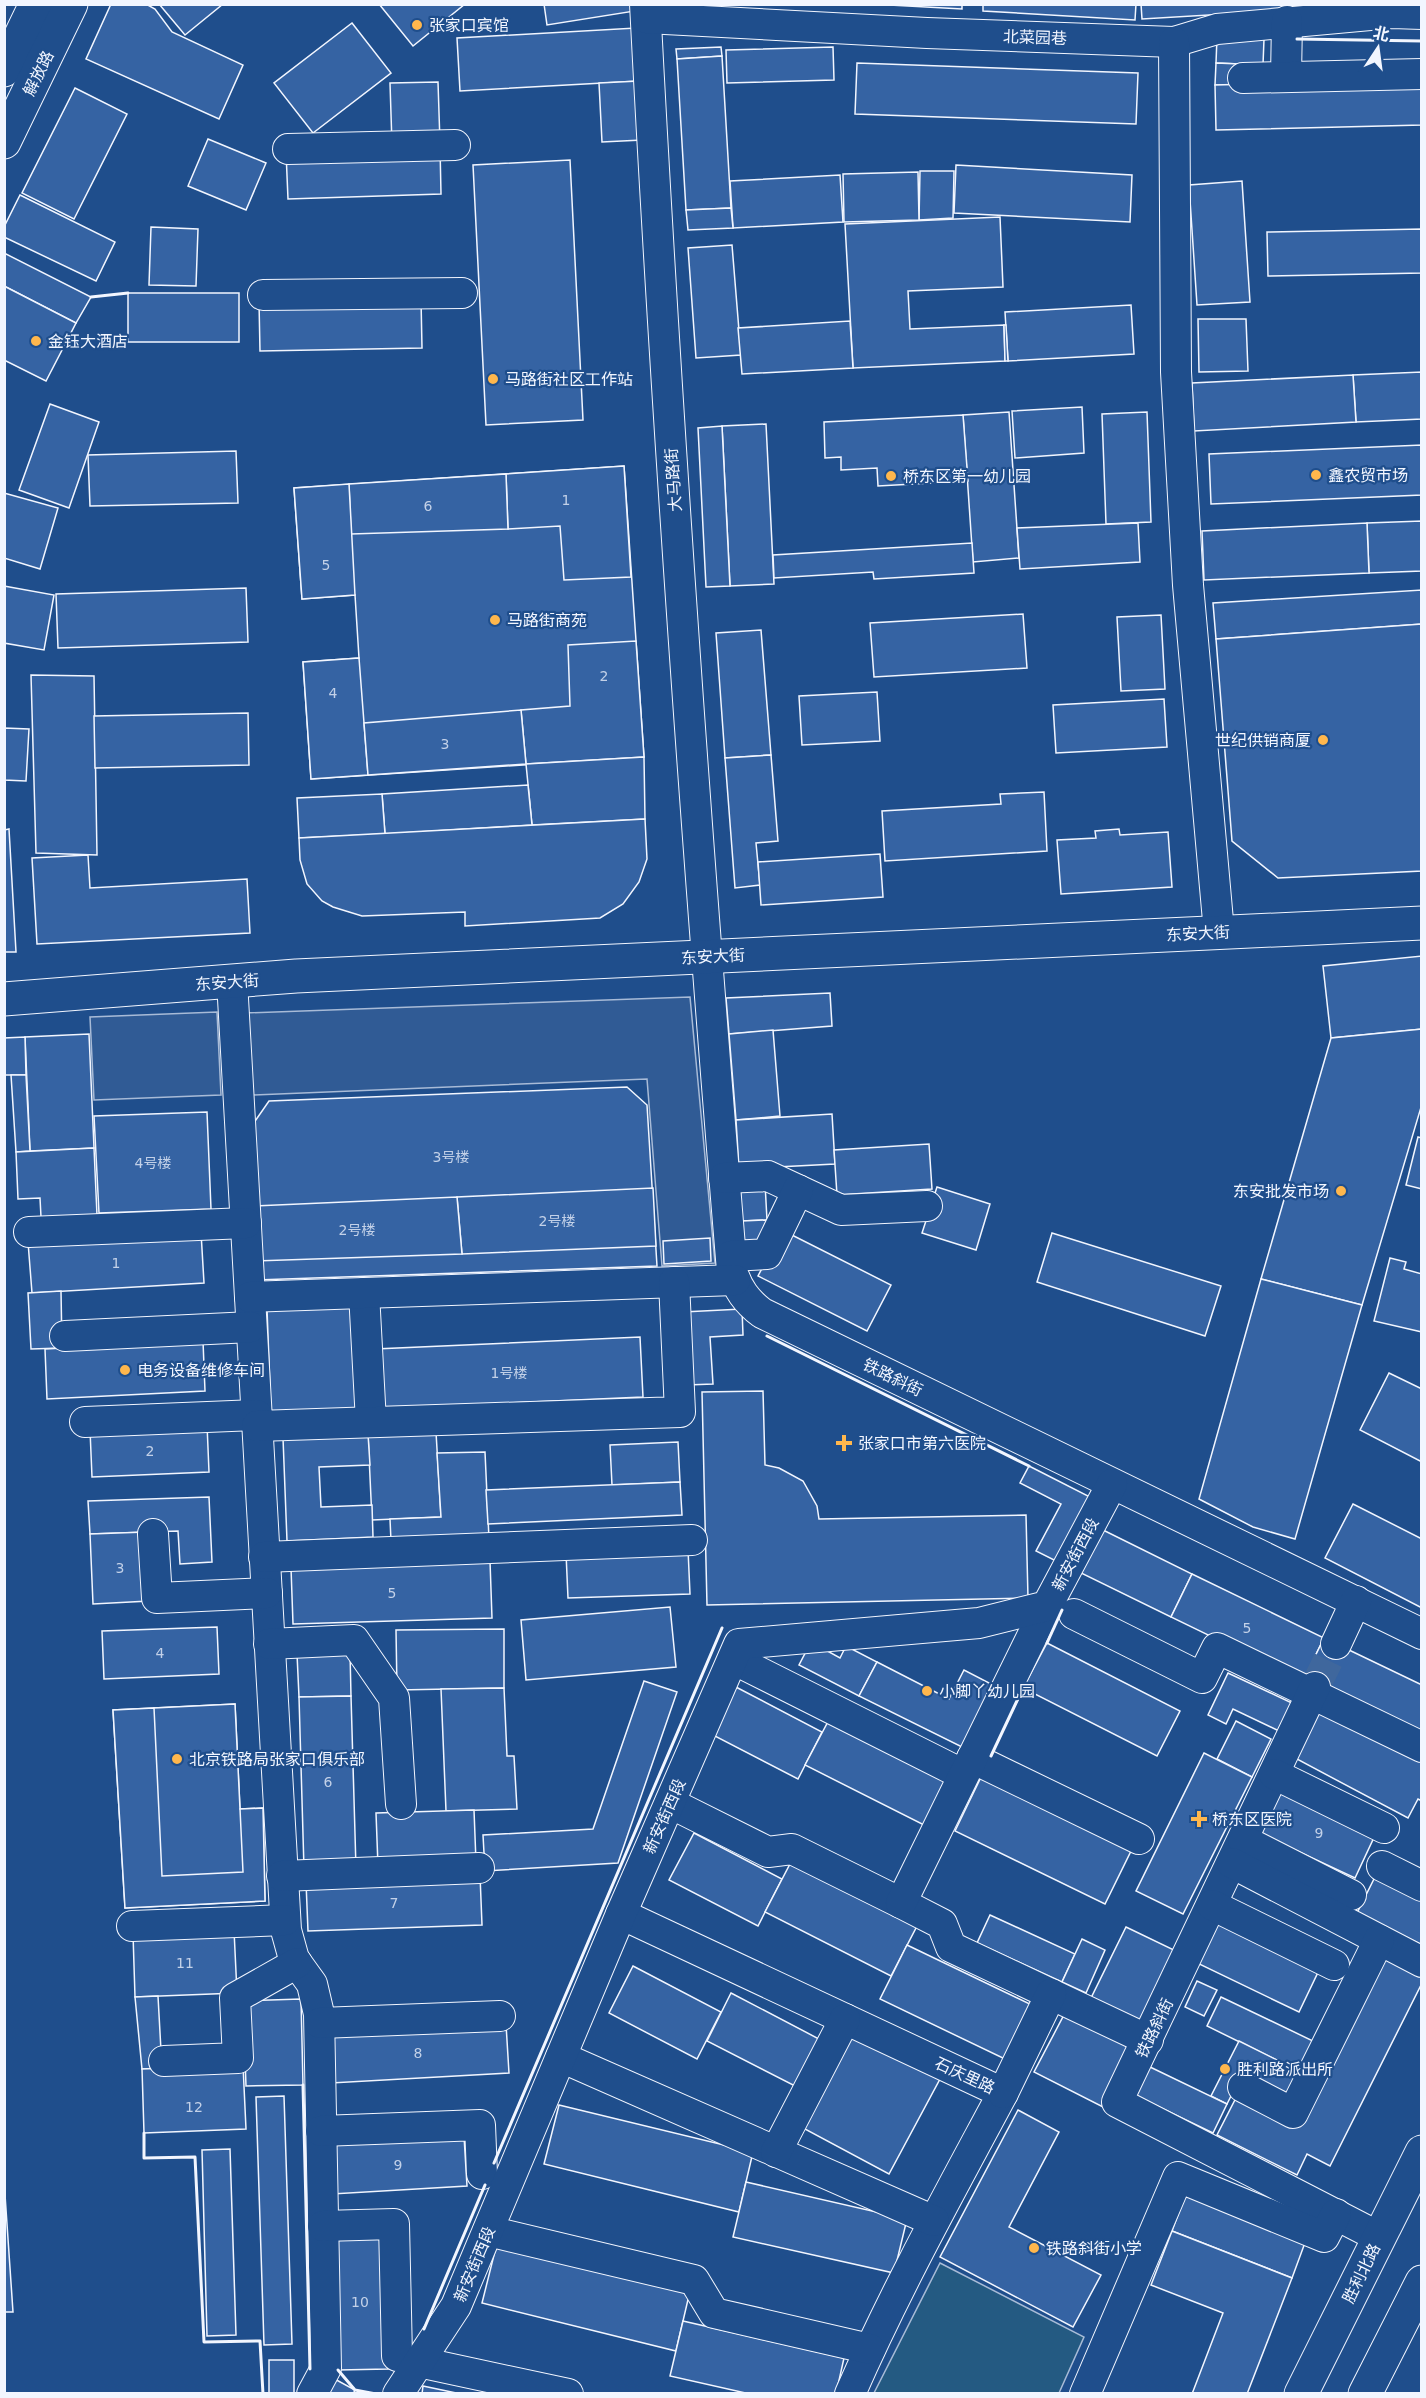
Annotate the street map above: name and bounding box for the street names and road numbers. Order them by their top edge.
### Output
street label: 北菜园巷 [1003,27,1067,48]
street label: 解放路 [19,47,58,99]
street label: 大马路街 [662,447,685,513]
street label: 东安大街 [1166,922,1230,945]
street label: 东安大街 [681,945,745,968]
street label: 东安大街 [194,971,260,994]
street label: 铁路斜街 [860,1355,926,1400]
street label: 新安街西段 [1048,1514,1103,1594]
street label: 新安街西段 [640,1776,689,1857]
street label: 铁路斜街 [1132,1995,1177,2061]
street label: 石庆里路 [932,2053,998,2098]
street label: 新安街西段 [450,2224,499,2305]
street label: 胜利北路 [1339,2240,1384,2306]

